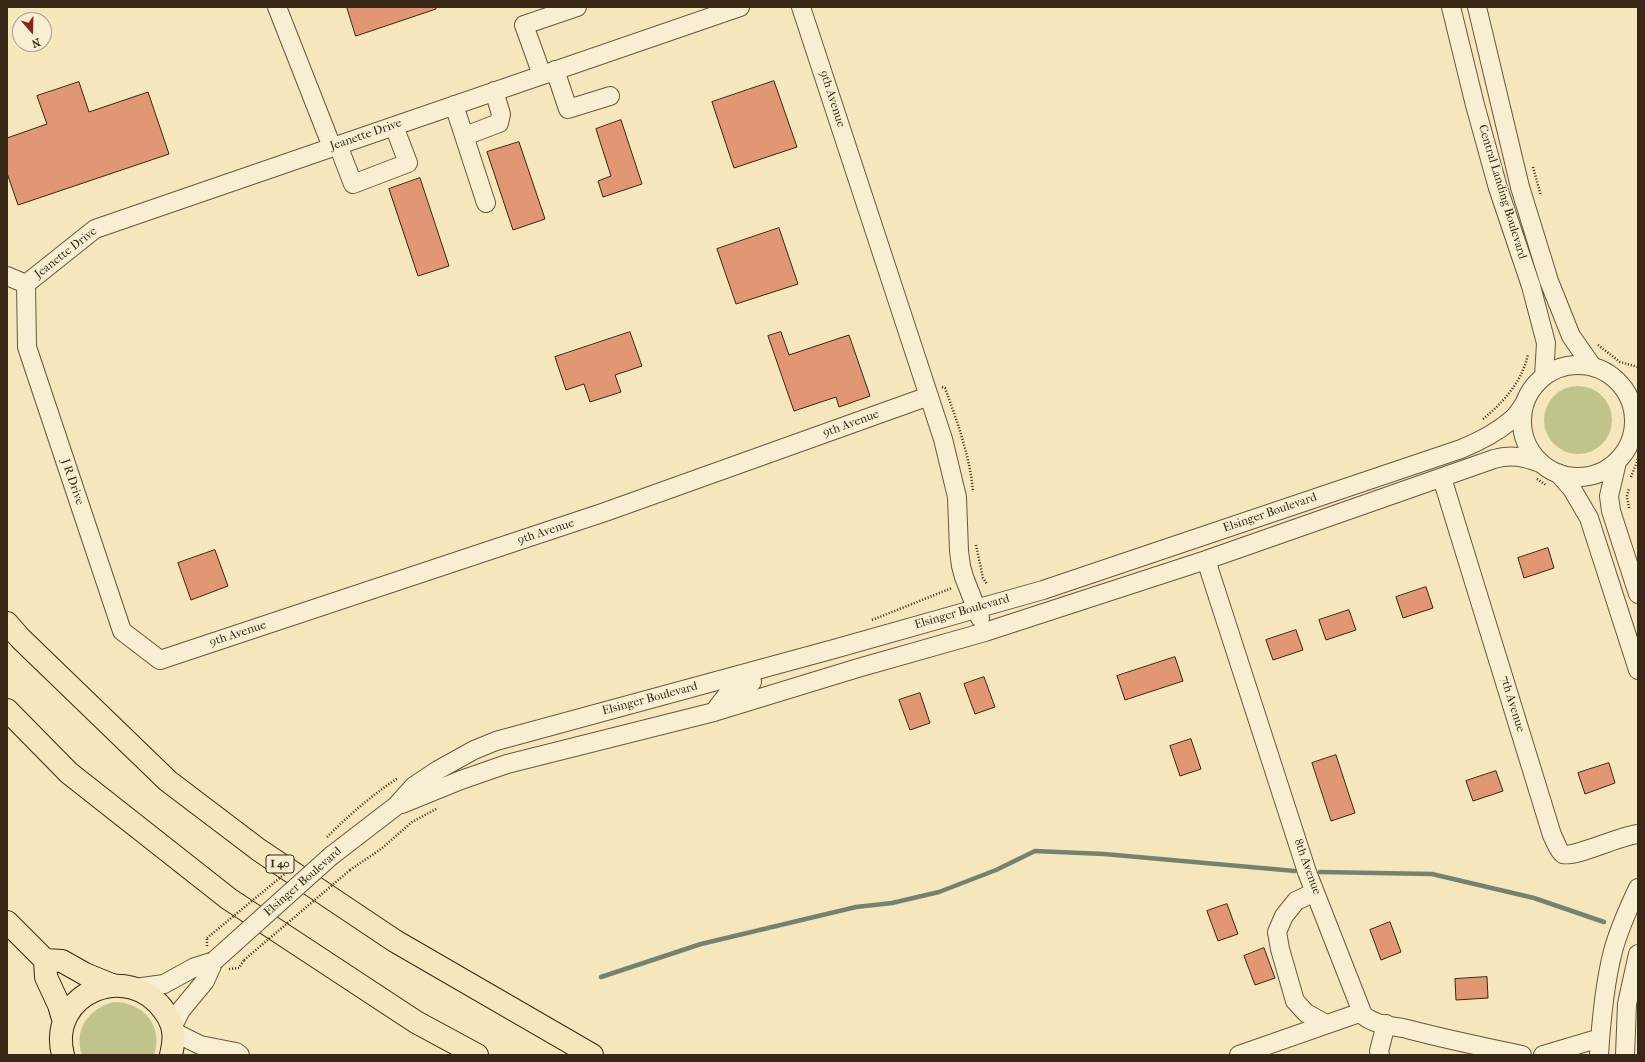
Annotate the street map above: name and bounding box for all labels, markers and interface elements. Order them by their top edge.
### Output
north arrow [12,12,52,52]
text: N [30,35,42,50]
street label: 9th Avenue [816,69,848,129]
street label: Jeanette Drive [328,116,404,154]
street label: Central Landing Boulevard [1475,123,1529,261]
street label: Jeanette Drive [32,224,100,282]
street label: 9th Avenue [821,407,881,441]
street label: J R Drive [57,457,87,507]
street label: Elsinger Boulevard [1221,490,1319,536]
street label: 9th Avenue [516,516,576,548]
street label: Elsinger Boulevard [913,592,1011,632]
street label: 9th Avenue [208,618,268,650]
street label: 7th Avenue [1497,674,1527,734]
street label: Elsinger Boulevard [601,679,699,719]
street label: 8th Avenue [1290,837,1324,897]
street label: Elsinger Boulevard [261,844,345,920]
road number: I 40 [266,855,294,873]

